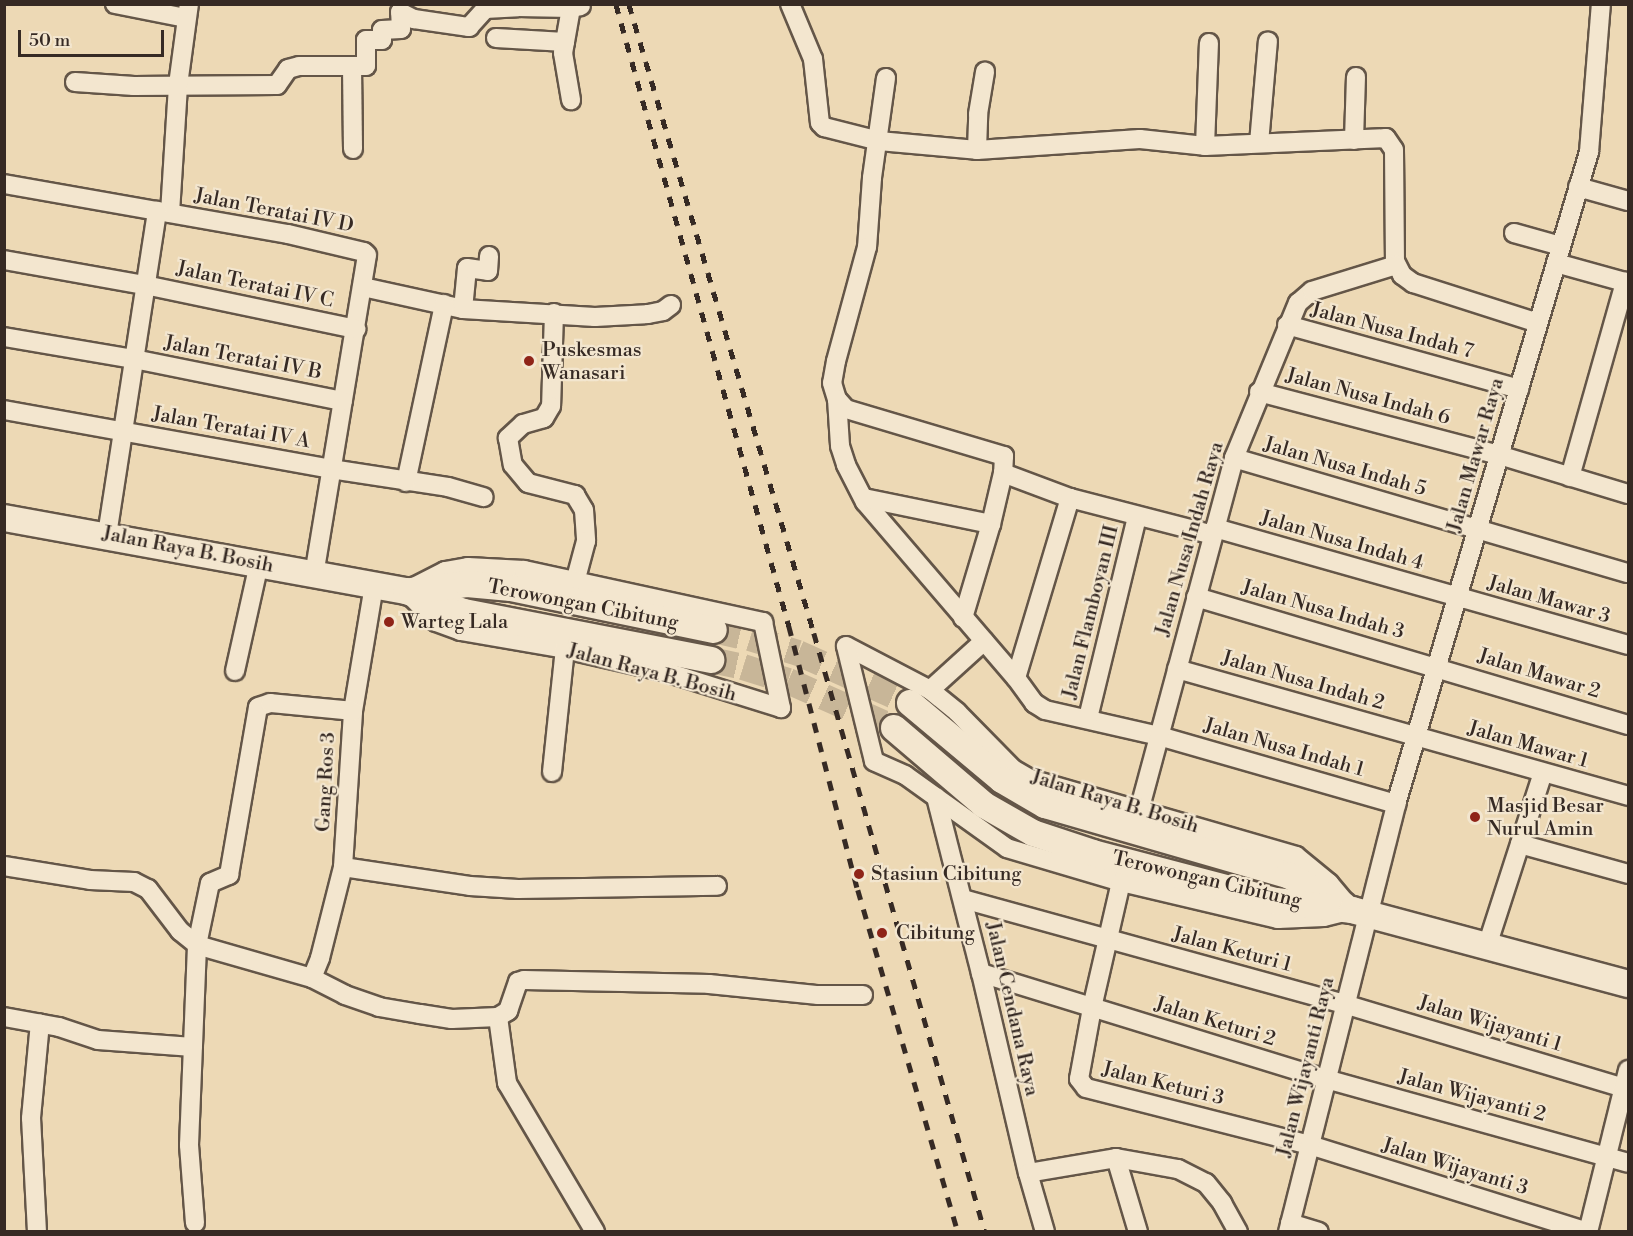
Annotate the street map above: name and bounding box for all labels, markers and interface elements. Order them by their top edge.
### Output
scale bar [21,18,166,56]
text: 50 m [29,29,70,52]
street label: Jalan Teratai IV D [192,184,356,238]
street label: Jalan Teratai IV C [174,257,336,313]
street label: Jalan Nusa Indah 7 [1308,298,1476,364]
street label: Jalan Teratai IV B [162,331,324,385]
place label: Puskesmas Wanasari [542,338,642,385]
marker: Puskesmas Wanasari [520,352,538,370]
street label: Jalan Nusa Indah 6 [1283,364,1453,430]
street label: Jalan Mawar Raya [1443,375,1509,535]
street label: Jalan Teratai IV A [150,402,312,454]
street label: Jalan Nusa Indah 5 [1261,432,1429,502]
street label: Jalan Nusa Indah Raya [1151,439,1229,639]
street label: Jalan Nusa Indah 4 [1258,506,1426,576]
street label: Jalan Raya B. Bosih [100,522,276,578]
street label: Jalan Flamboyan III [1058,523,1124,701]
street label: Jalan Mawar 3 [1485,571,1613,629]
street label: Terowongan Cibitung [486,575,680,635]
street label: Jalan Nusa Indah 3 [1239,575,1407,645]
place label: Warteg Lala [401,610,508,634]
marker: Warteg Lala [382,615,396,629]
street label: Jalan Raya B. Bosih [565,639,739,707]
street label: Jalan Mawar 2 [1475,644,1603,704]
street label: Jalan Nusa Indah 2 [1219,646,1387,716]
street label: Jalan Nusa Indah 1 [1201,714,1367,782]
street label: Jalan Mawar 1 [1465,716,1591,774]
street label: Gang Ros 3 [311,731,341,833]
street label: Jalan Raya B. Bosih [1028,765,1202,839]
place label: Masjid Besar Nurul Amin [1487,794,1604,841]
marker: Masjid Besar Nurul Amin [1468,810,1482,824]
street label: Terowongan Cibitung [1110,847,1304,913]
place label: Stasiun Cibitung [871,862,1022,886]
marker: Stasiun Cibitung [852,867,866,881]
street label: Jalan Cendana Raya [980,920,1044,1098]
place label: Cibitung [896,921,975,945]
street label: Jalan Keturi 1 [1170,923,1294,977]
marker: Cibitung [873,924,891,942]
street label: Jalan Wijayanti Raya [1272,975,1340,1159]
street label: Jalan Wijayanti 1 [1415,991,1565,1057]
street label: Jalan Keturi 2 [1152,992,1278,1052]
street label: Jalan Keturi 3 [1100,1057,1226,1111]
street label: Jalan Wijayanti 2 [1396,1065,1548,1127]
street label: Jalan Wijayanti 3 [1379,1133,1531,1201]

